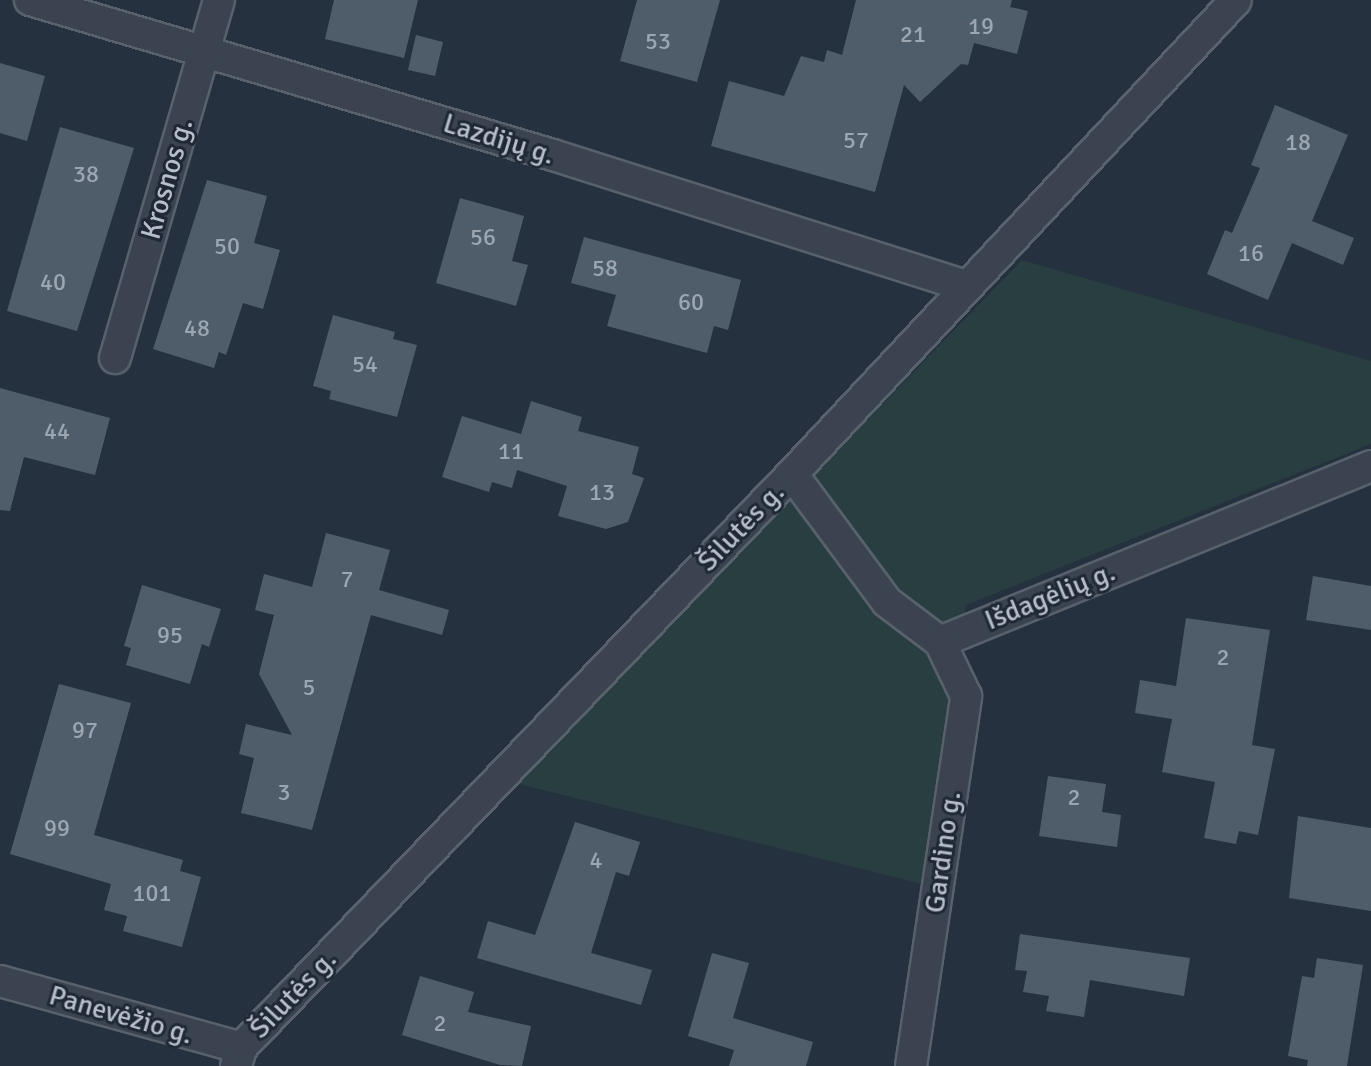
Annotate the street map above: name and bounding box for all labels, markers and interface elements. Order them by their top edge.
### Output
house number: 19 [968,13,994,41]
house number: 21 [900,21,926,49]
house number: 53 [645,28,671,56]
street label: Lazdijų g. [439,106,559,172]
street label: Krosnos g. [134,115,200,243]
house number: 57 [843,127,869,155]
house number: 18 [1285,129,1311,157]
house number: 38 [73,161,99,189]
house number: 56 [470,224,496,252]
house number: 50 [214,233,240,261]
house number: 16 [1238,240,1264,268]
house number: 58 [592,255,618,283]
house number: 40 [40,269,66,297]
house number: 60 [678,289,704,317]
house number: 48 [184,315,210,343]
house number: 54 [352,351,378,379]
house number: 44 [44,418,70,446]
house number: 11 [498,438,524,466]
street label: Šilutės g. [691,476,791,578]
house number: 13 [589,479,615,507]
street label: Išdagėlių g. [980,555,1120,637]
house number: 7 [341,566,353,594]
house number: 95 [157,622,183,650]
house number: 2 [1217,644,1229,672]
house number: 5 [303,674,315,702]
house number: 97 [72,717,98,745]
house number: 3 [278,779,290,807]
house number: 2 [1068,784,1080,812]
street label: Gardino g. [918,789,968,915]
house number: 99 [44,815,70,843]
house number: 4 [590,847,602,875]
house number: 101 [133,880,171,908]
street label: Šilutės g. [243,943,343,1045]
street label: Panevėžio g. [45,978,197,1052]
house number: 2 [434,1010,446,1038]

